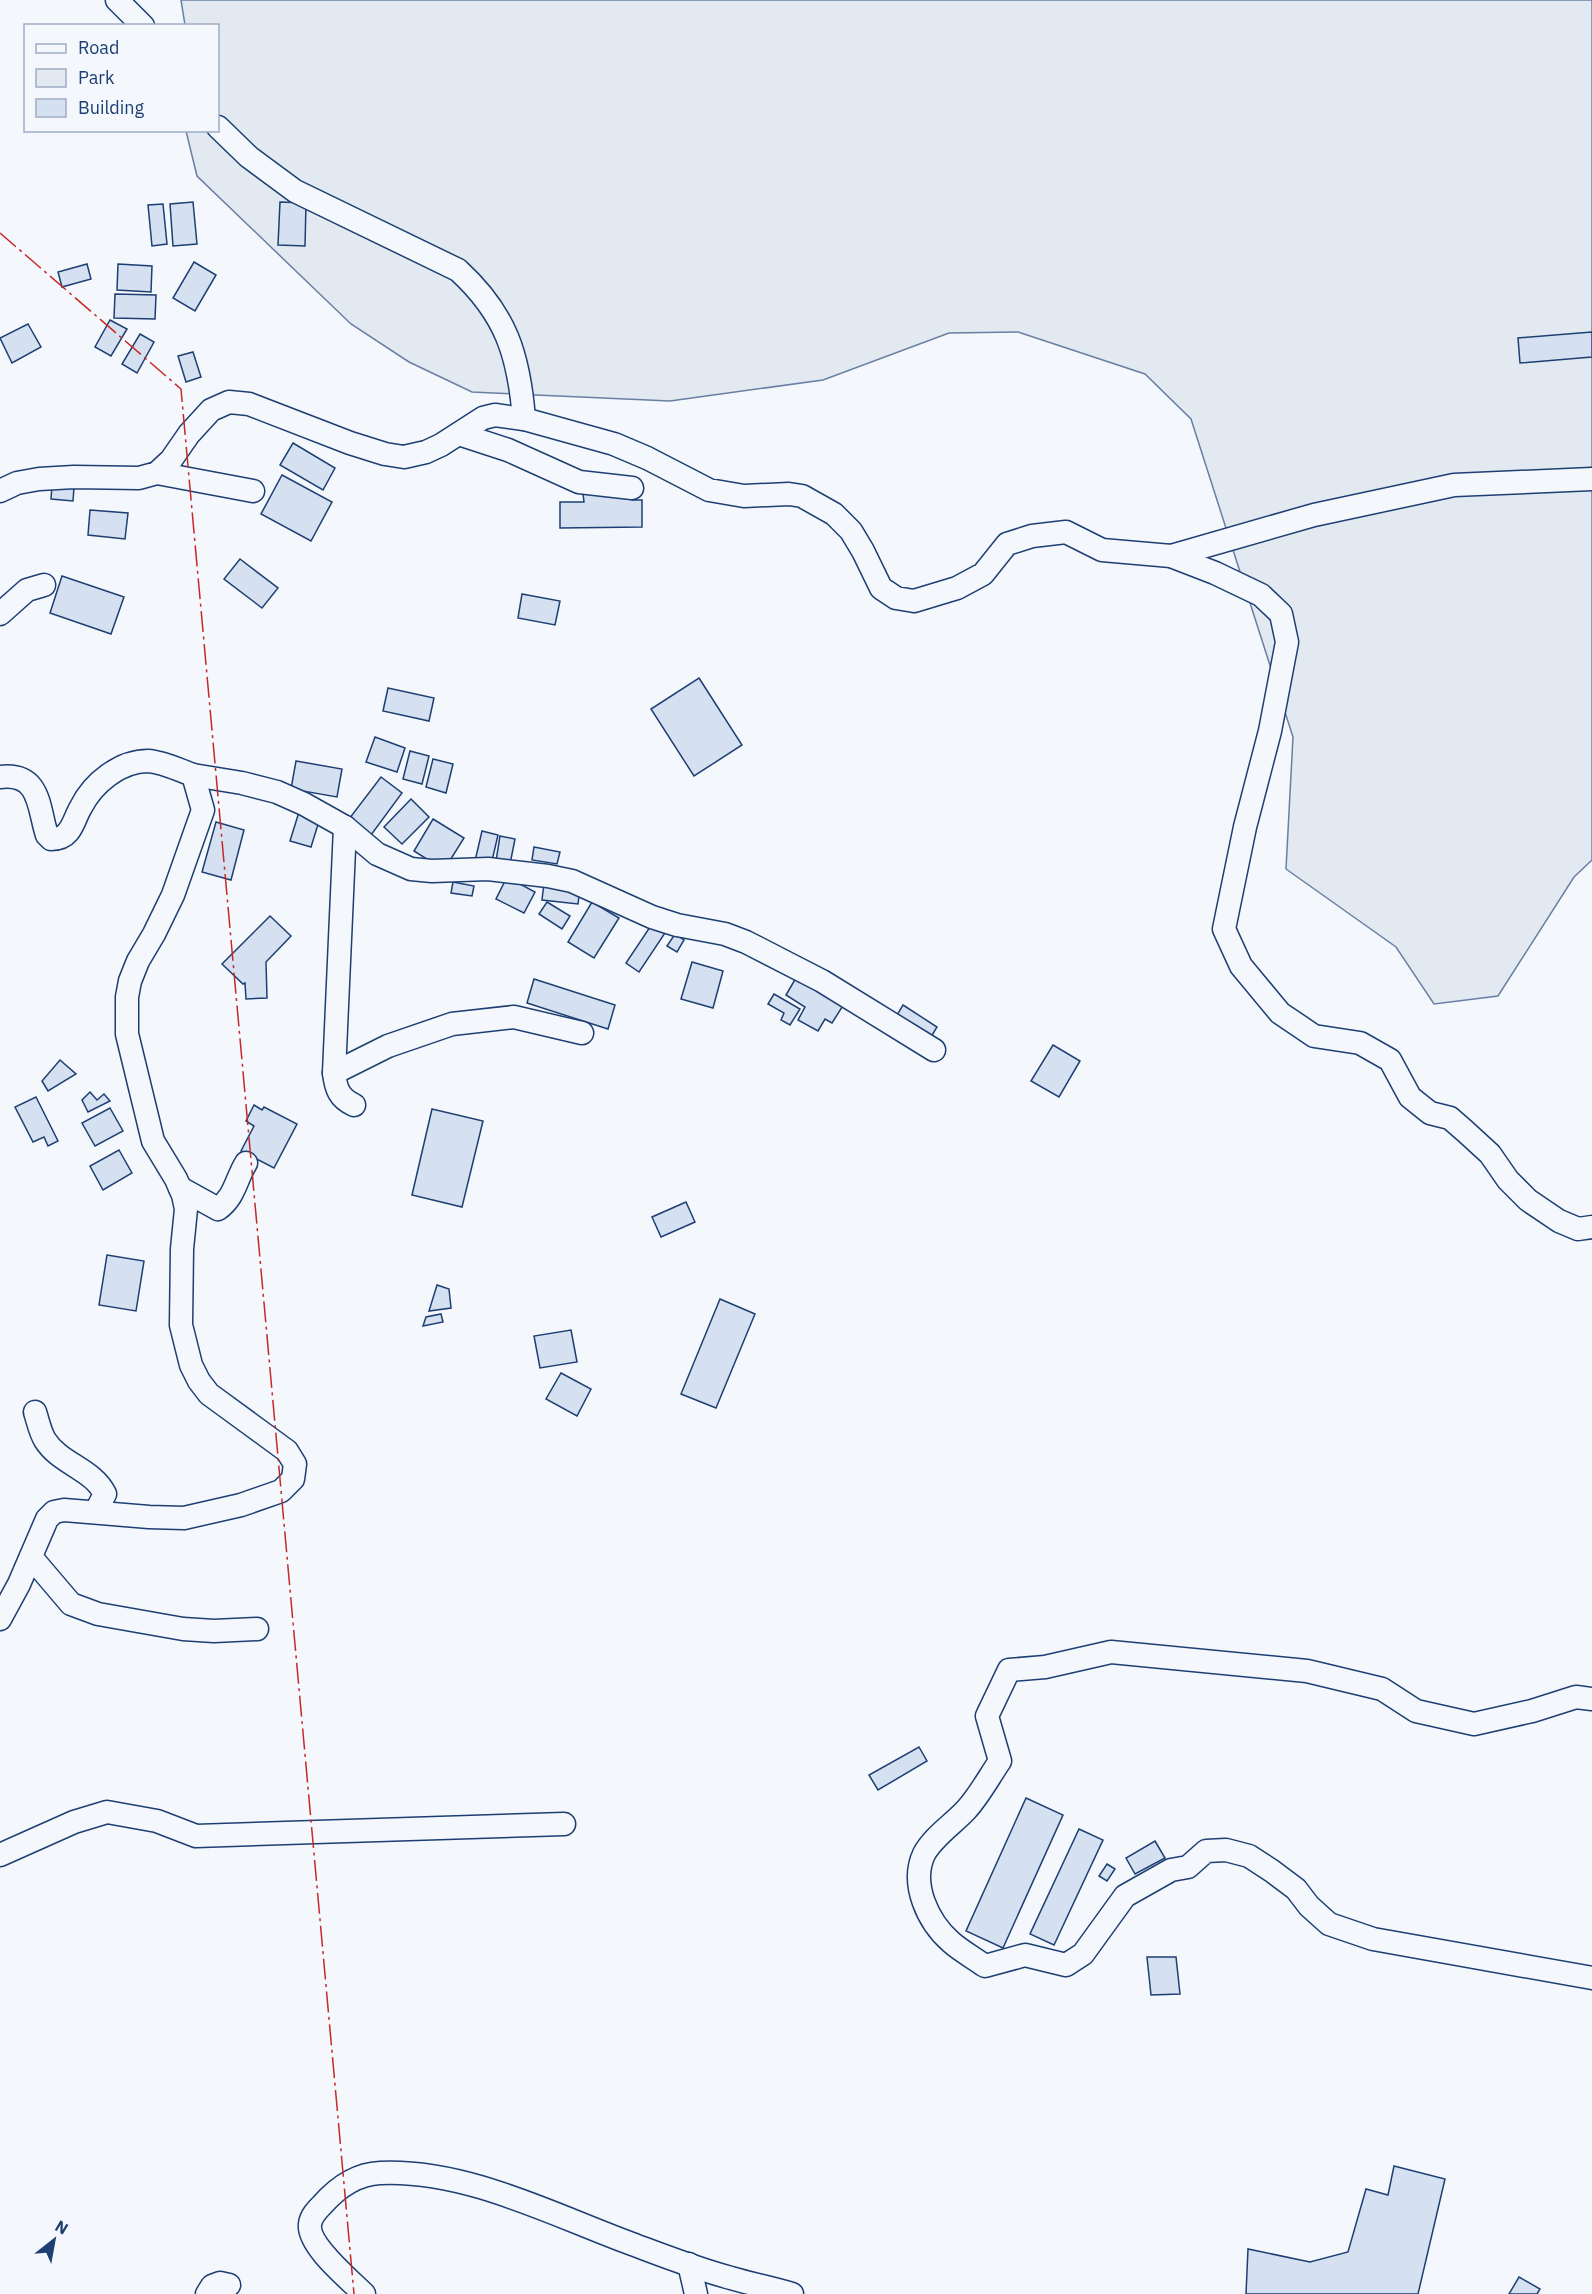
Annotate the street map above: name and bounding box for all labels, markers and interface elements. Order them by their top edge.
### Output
legend [24,24,219,132]
text: Road [78,36,119,59]
text: Park [78,66,115,89]
text: Building [78,96,145,119]
north arrow [24,2210,84,2270]
text: N [52,2216,72,2239]

